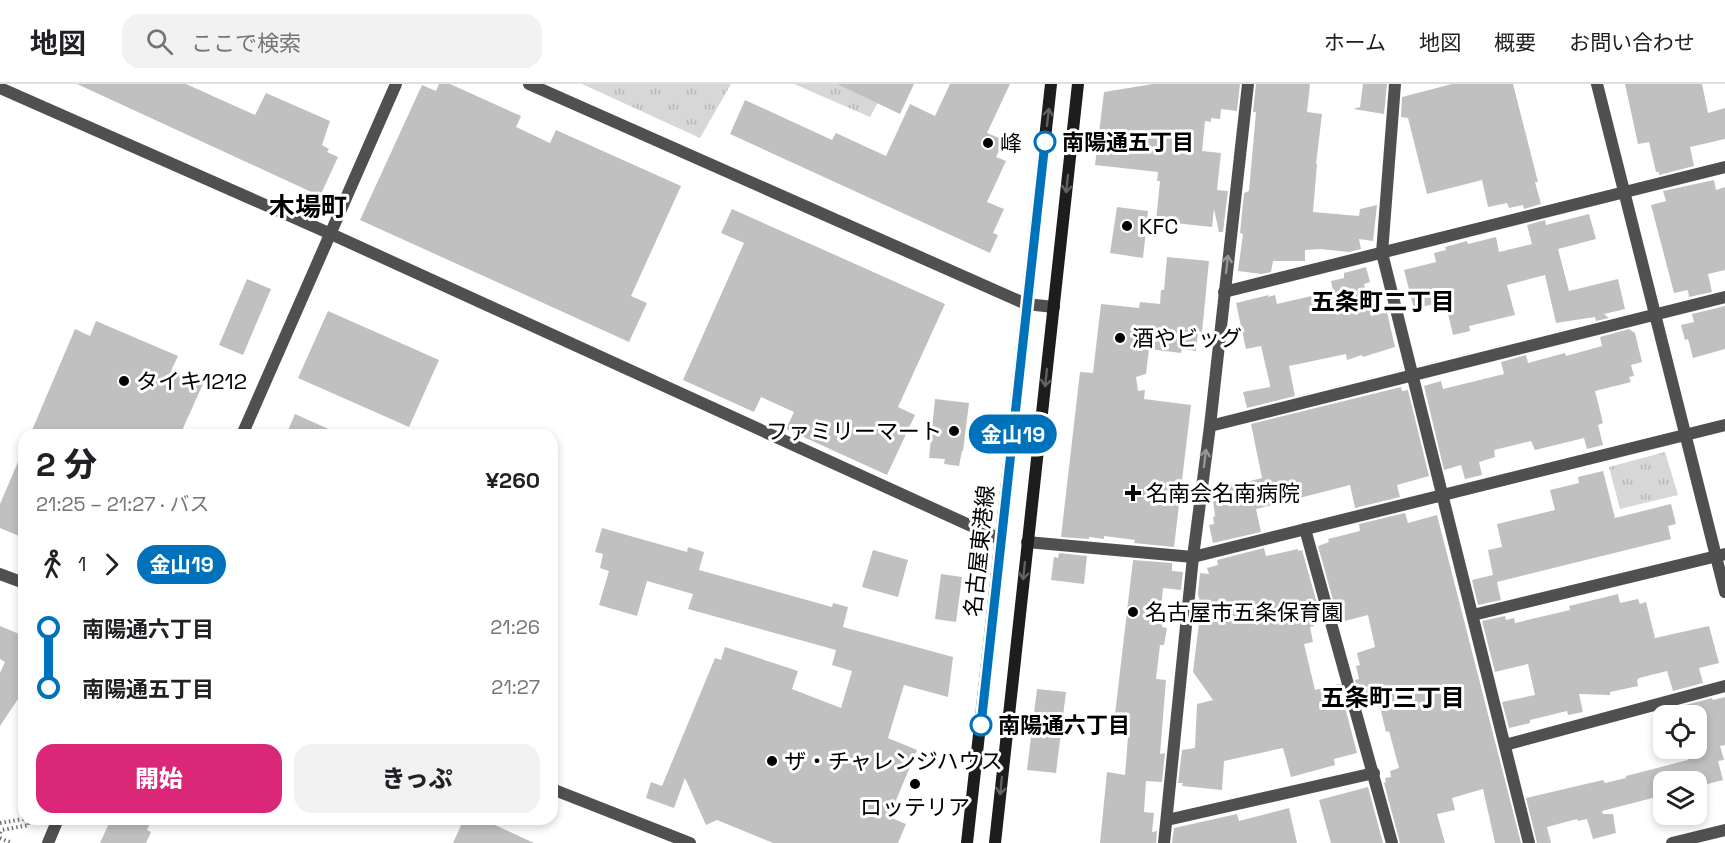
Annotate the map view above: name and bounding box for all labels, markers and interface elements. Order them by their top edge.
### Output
search box [122,14,542,68]
text: 地図 [30,25,86,61]
icon: search [143,25,176,58]
text: ここで検索 [191,29,301,57]
text: ホーム [1324,29,1386,56]
text: 地図 [1419,29,1461,56]
text: 概要 [1494,29,1536,56]
text: お問い合わせ [1569,29,1695,56]
one-way arrow [1042,107,1053,127]
place label: 南陽通五丁目 [1062,128,1194,156]
place label: 峰 [1000,129,1022,157]
marker: 南陽通五丁目 [1034,131,1056,153]
marker: 峰 [981,136,995,150]
one-way arrow [1061,173,1072,193]
district label: 木場町 [269,190,347,224]
place label: KFC [1139,212,1178,240]
marker: KFC [1120,219,1134,233]
one-way arrow [1222,254,1233,274]
district label: 五条町二丁目 [1311,286,1455,317]
place label: 酒やビッグ [1132,324,1242,352]
marker: 酒やビッグ [1113,331,1127,345]
place label: タイキ1212 [136,367,247,395]
one-way arrow [1040,367,1051,387]
marker: タイキ1212 [117,374,131,388]
line badge: 金山19 [971,414,1055,454]
place label: ファミリーマート [766,417,942,445]
text: 金山19 [981,421,1045,448]
marker: ファミリーマート [947,424,961,438]
text: 2 分 [36,444,97,486]
one-way arrow [1200,448,1211,468]
text: ¥260 [485,466,540,494]
place label: 名南会名南病院 [1146,479,1300,507]
street label: 名古屋東港線 [958,484,1000,618]
marker: 名南会名南病院 [1124,484,1142,502]
text: 21:25 – 21:27 · バス [36,491,209,517]
icon: walk [36,548,69,581]
icon: forward [95,548,128,581]
text: 1 [78,551,86,577]
text: 金山19 [149,551,214,578]
one-way arrow [1018,561,1029,581]
place label: 名古屋市五条保育園 [1145,598,1343,626]
marker: 名古屋市五条保育園 [1126,605,1140,619]
text: 21:26 [490,614,540,640]
text: 南陽通六丁目 [82,615,214,643]
text: 21:27 [491,674,540,700]
text: 南陽通五丁目 [82,675,214,703]
district label: 五条町三丁目 [1321,682,1465,713]
map controls [1653,705,1707,825]
button: locate [1653,705,1707,759]
place label: 南陽通六丁目 [998,711,1130,739]
marker: 南陽通六丁目 [970,714,992,736]
button: 開始 [36,744,282,813]
button: きっぷ [294,744,540,813]
place label: ザ・チャレンジハウス [784,747,1002,775]
marker: ザ・チャレンジハウス [765,754,779,768]
button: layers [1653,771,1707,825]
one-way arrow [995,776,1006,796]
marker: ロッテリア [908,777,922,791]
place label: ロッテリア [860,793,970,821]

